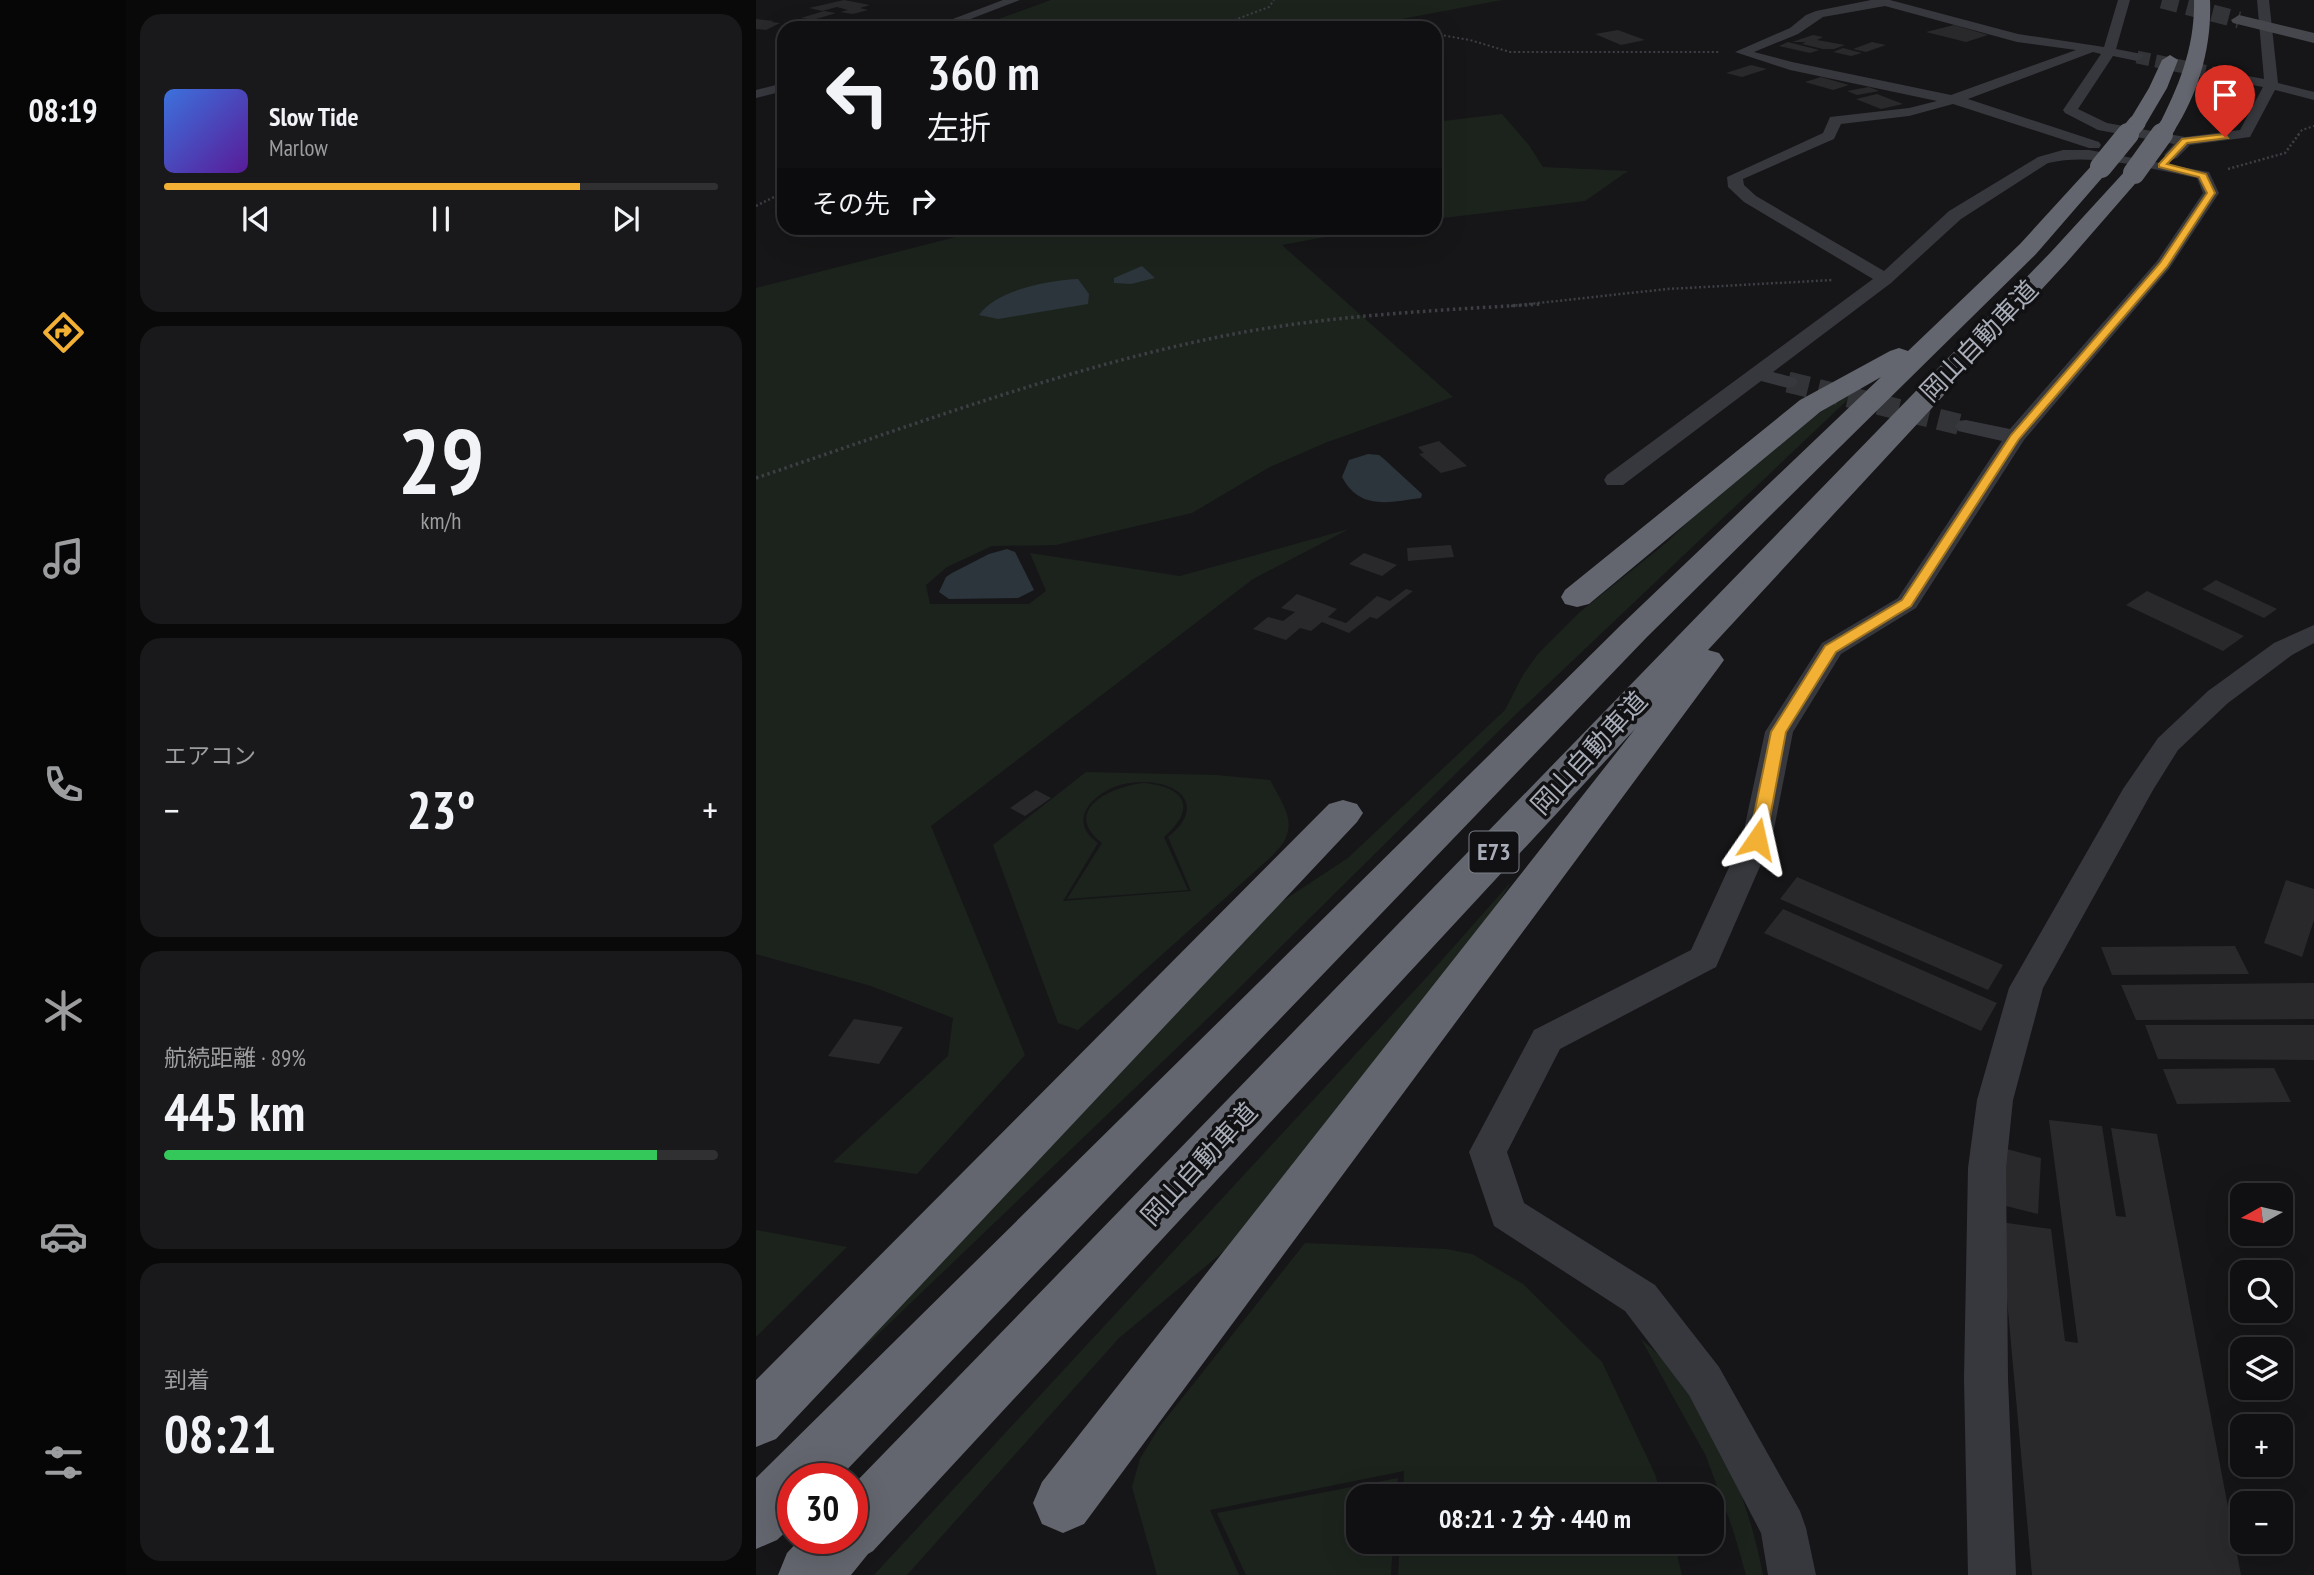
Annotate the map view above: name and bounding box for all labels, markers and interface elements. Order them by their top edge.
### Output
text: 360 m [927,40,1040,104]
icon: left [812,49,903,140]
pin [2195,65,2255,137]
icon: arrive [2206,76,2244,114]
text: 08:19 [28,89,98,131]
text: Slow Tide [269,100,359,133]
text: 左折 [927,106,991,148]
text: Marlow [269,133,328,162]
icon: right [904,182,942,220]
text: その先 [812,187,890,220]
icon: previous [237,200,275,238]
icon: pause [422,200,460,238]
icon: next [607,200,645,238]
street label: 岡山自動車道 [1913,273,2045,408]
icon: directions [39,308,88,357]
text: 29 [398,401,485,519]
text: km/h [421,506,461,535]
icon: music [39,534,88,583]
street label: 岡山自動車道 [1523,684,1654,821]
text: エアコン [164,741,256,770]
icon: phone [39,760,88,809]
text: 23° [407,776,475,843]
text: − [164,785,180,834]
text: + [702,785,718,834]
position arrow [1720,802,1794,876]
road number: E73 [1470,832,1518,872]
icon: climate [39,986,88,1035]
text: 航続距離 · 89% [164,1043,306,1072]
text: 445 km [164,1078,305,1145]
street label: 岡山自動車道 [1133,1095,1264,1232]
north arrow [2230,1183,2292,1246]
map controls [2230,1183,2293,1554]
icon: car [39,1212,88,1261]
button: search [2230,1260,2293,1323]
button: layers [2230,1337,2293,1400]
text: 到着 [164,1365,210,1394]
text: 08:21 [164,1400,276,1467]
button: + [2230,1414,2293,1477]
icon: filters [39,1438,88,1487]
speed limit sign: 30 [777,1463,868,1554]
button: − [2230,1491,2293,1554]
text: 08:21 · 2 分 · 440 m [1439,1502,1631,1535]

